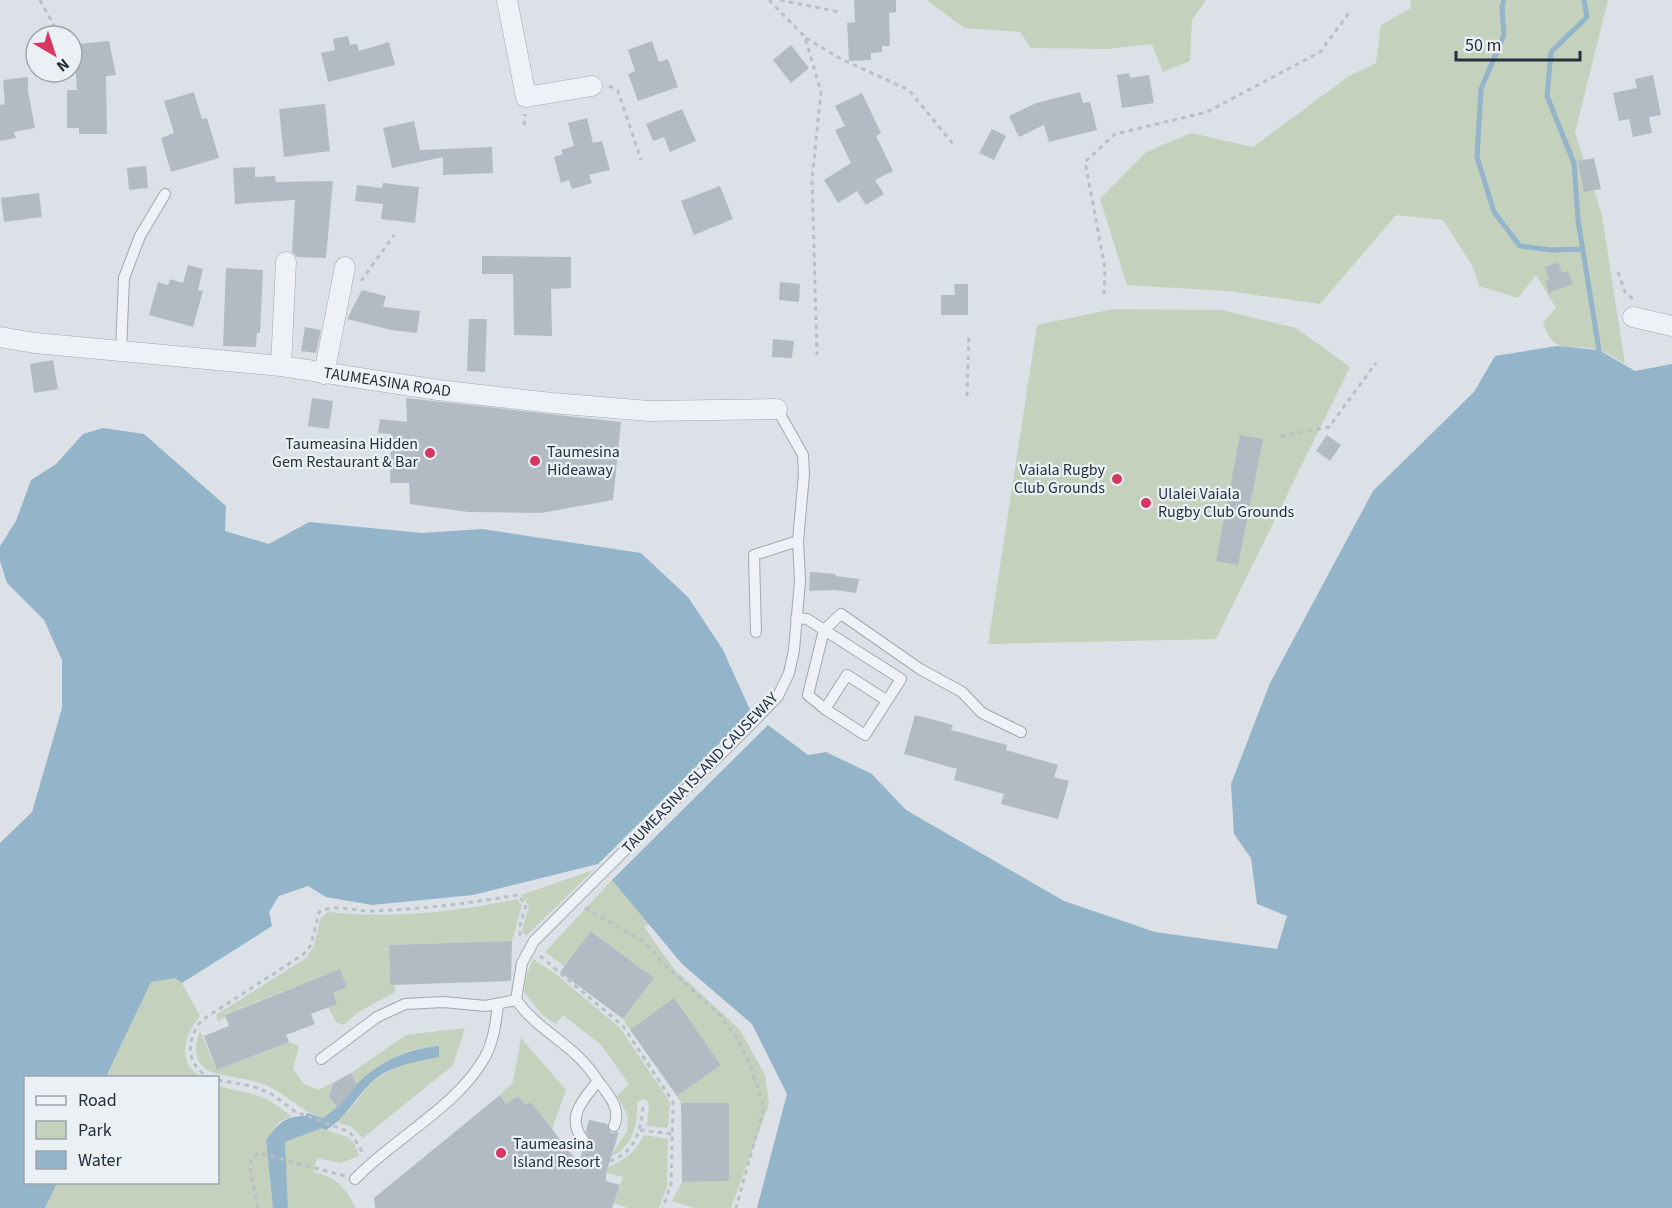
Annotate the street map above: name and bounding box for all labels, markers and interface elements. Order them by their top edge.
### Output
north arrow [24,24,84,84]
scale bar [1456,24,1580,62]
text: 50 m [1465,33,1501,58]
text: N [52,53,74,77]
street label: TAUMEASINA ROAD [322,362,452,402]
place label: Taumeasina Hidden Gem Restaurant & Bar [272,433,418,473]
place label: Taumesina Hideaway [547,441,620,481]
marker: Taumeasina Hidden Gem Restaurant & Bar [423,446,437,460]
marker: Taumesina Hideaway [528,454,542,468]
place label: Vaiala Rugby Club Grounds [1014,459,1106,499]
marker: Vaiala Rugby Club Grounds [1110,472,1124,486]
place label: Ulalei Vaiala Rugby Club Grounds [1158,483,1295,523]
marker: Ulalei Vaiala Rugby Club Grounds [1139,496,1153,510]
street label: TAUMEASINA ISLAND CAUSEWAY [617,687,783,859]
legend [24,1076,219,1184]
text: Road [78,1088,117,1113]
text: Park [78,1118,112,1143]
place label: Taumeasina Island Resort [513,1133,601,1173]
marker: Taumeasina Island Resort [494,1146,508,1160]
text: Water [78,1148,122,1173]

